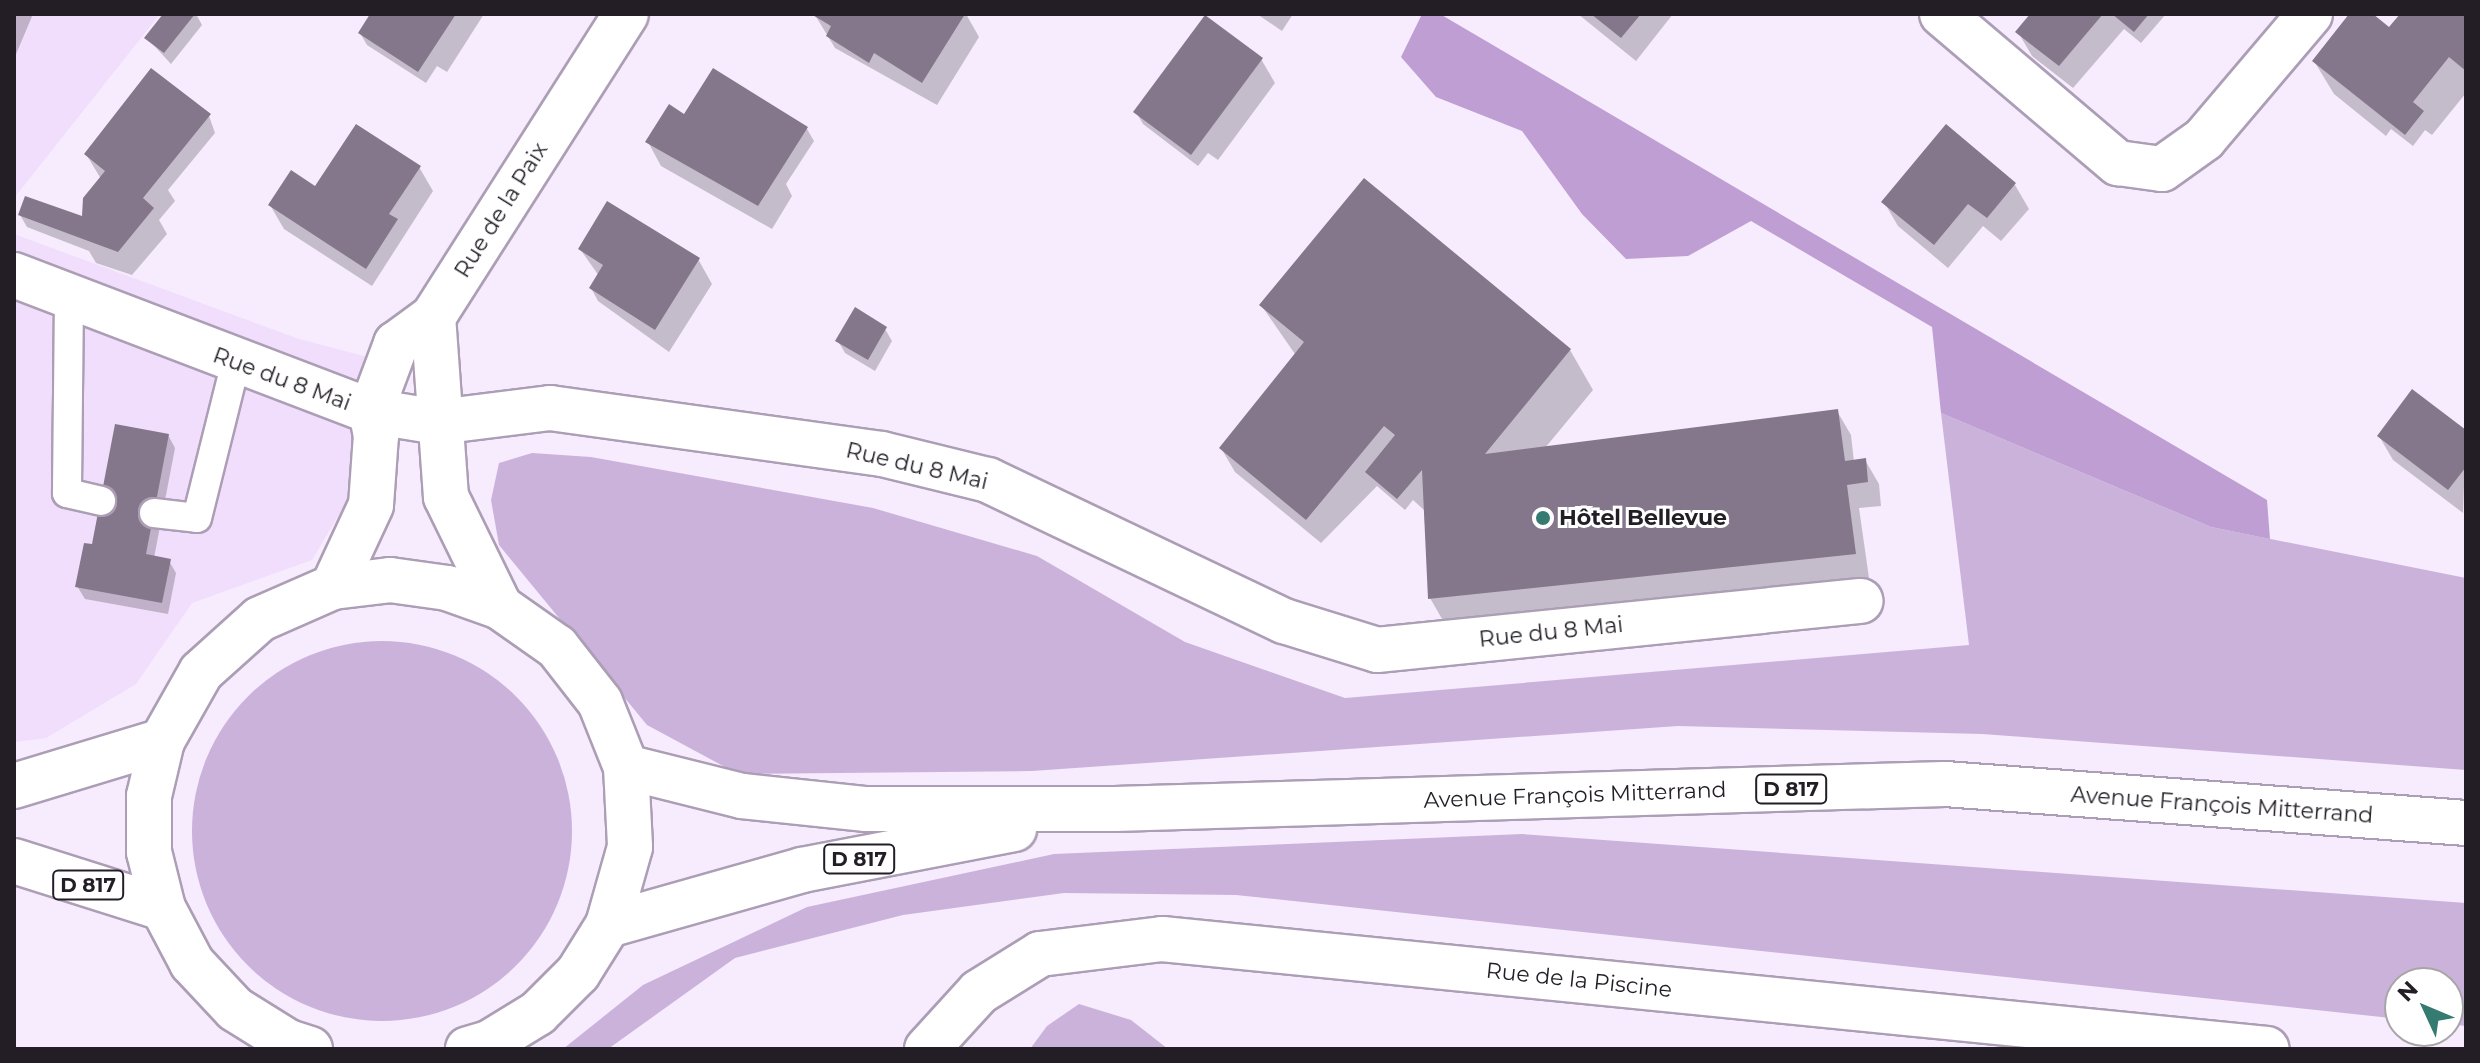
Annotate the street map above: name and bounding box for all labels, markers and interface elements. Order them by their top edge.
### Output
street label: Rue de la Paix [449,138,553,282]
street label: Rue du 8 Mai [209,342,355,416]
street label: Rue du 8 Mai [843,437,991,495]
place label: Hôtel Bellevue [1559,505,1727,531]
marker: Hôtel Bellevue [1534,509,1552,527]
street label: Rue du 8 Mai [1478,611,1624,653]
road number: D 817 [1755,773,1827,805]
street label: Avenue François Mitterrand [1423,777,1727,813]
street label: Avenue François Mitterrand [2070,781,2374,829]
road number: D 817 [823,843,895,875]
road number: D 817 [52,869,124,901]
street label: Rue de la Piscine [1485,957,1673,1003]
north arrow [2384,967,2464,1047]
text: N [2392,976,2424,1007]

